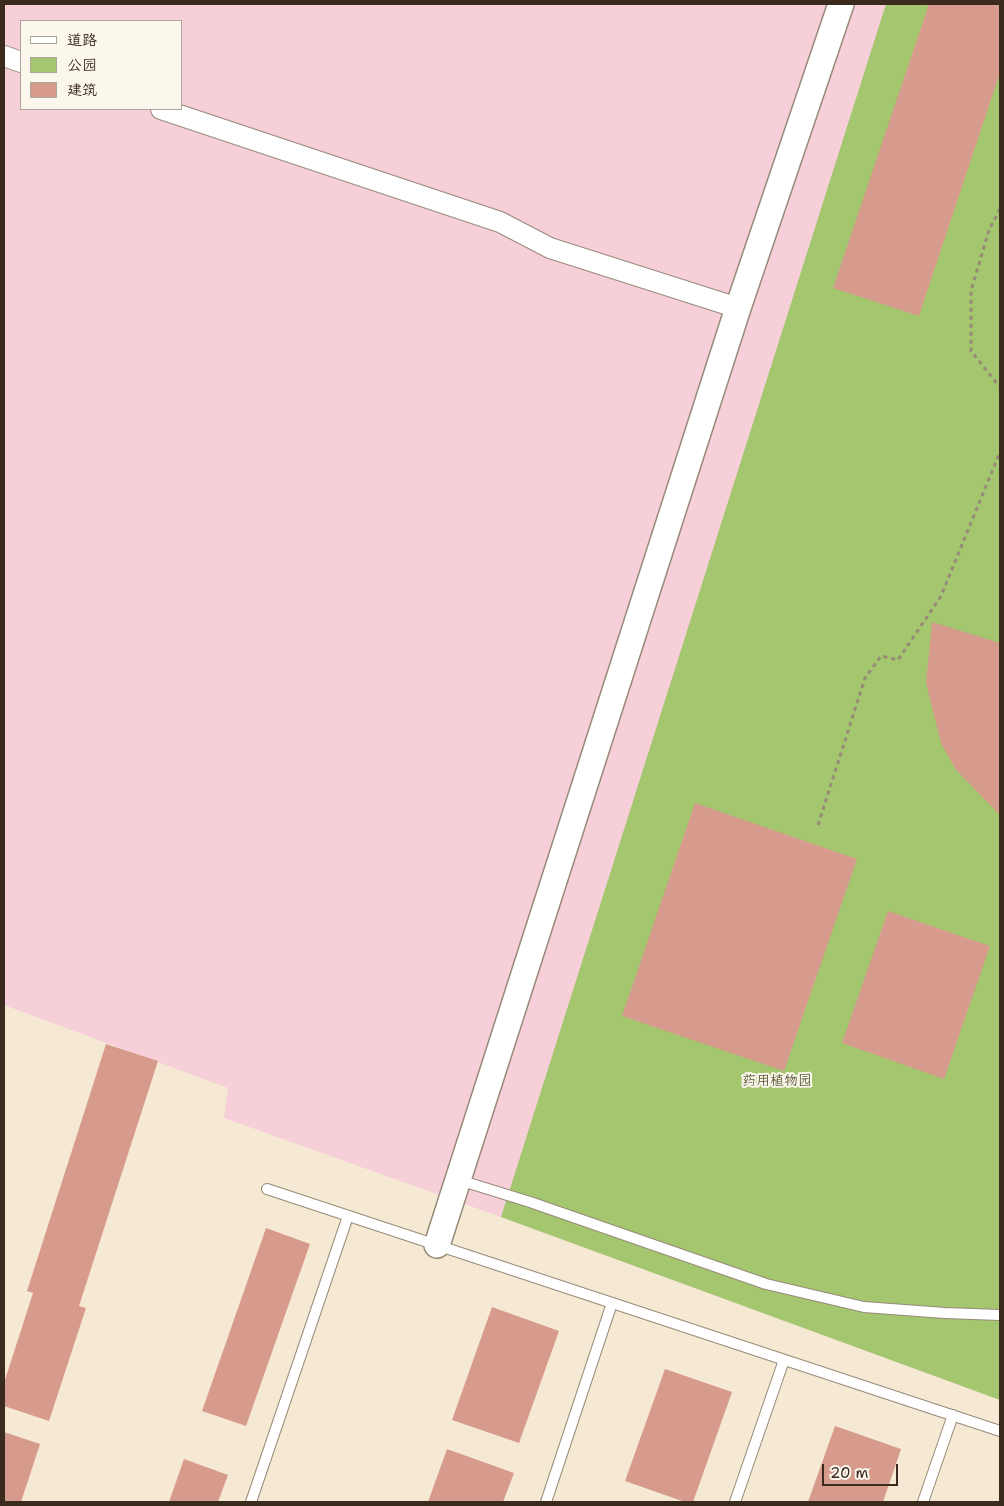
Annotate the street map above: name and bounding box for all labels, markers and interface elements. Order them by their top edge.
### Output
legend [20,20,182,110]
text: 道路 [67,30,97,50]
text: 公园 [67,55,97,75]
text: 建筑 [67,80,97,100]
park label: 药用植物园 [742,1073,812,1089]
scale bar [824,1454,900,1486]
text: 20 m [830,1463,869,1483]

